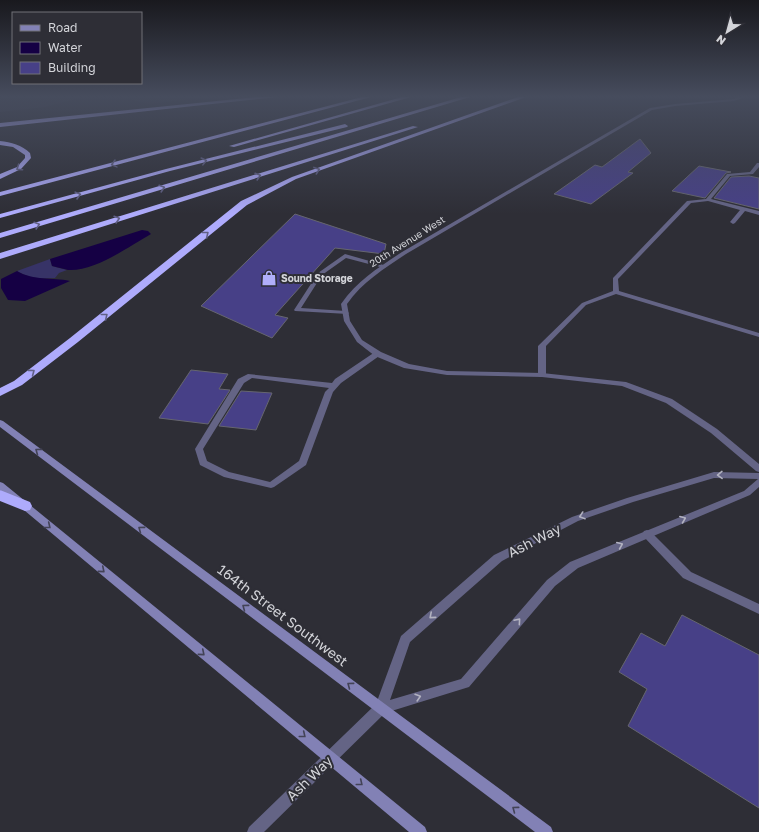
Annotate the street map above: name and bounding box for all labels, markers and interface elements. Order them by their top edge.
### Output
legend [12,12,142,84]
north arrow [707,12,747,52]
text: Road [48,20,77,35]
text: N [713,33,728,48]
text: Water [48,40,82,55]
text: Building [48,60,96,75]
one-way arrow [201,158,207,166]
one-way arrow [111,159,118,168]
one-way arrow [16,163,23,170]
one-way arrow [314,166,321,174]
one-way arrow [254,172,261,181]
one-way arrow [158,184,165,193]
one-way arrow [74,191,81,200]
street label: 20th Avenue West [367,213,447,269]
one-way arrow [114,215,121,224]
one-way arrow [34,221,41,230]
one-way arrow [201,232,208,239]
shop icon: Sound Storage [260,269,278,287]
place label: Sound Storage [281,272,353,284]
one-way arrow [100,313,107,320]
one-way arrow [28,369,35,376]
one-way arrow [35,449,42,456]
one-way arrow [717,471,723,480]
one-way arrow [579,511,586,520]
one-way arrow [679,516,687,524]
street label: Ash Way [505,519,563,561]
one-way arrow [44,521,51,528]
one-way arrow [139,527,146,534]
one-way arrow [615,542,623,550]
street label: 164th Street Southwest [215,560,351,670]
one-way arrow [97,565,105,572]
one-way arrow [243,605,250,612]
one-way arrow [429,612,436,619]
one-way arrow [513,619,520,626]
one-way arrow [198,648,205,655]
one-way arrow [347,683,354,690]
one-way arrow [415,693,422,702]
one-way arrow [298,731,305,738]
street label: Ash Way [283,752,336,804]
one-way arrow [356,778,363,785]
one-way arrow [512,806,519,813]

